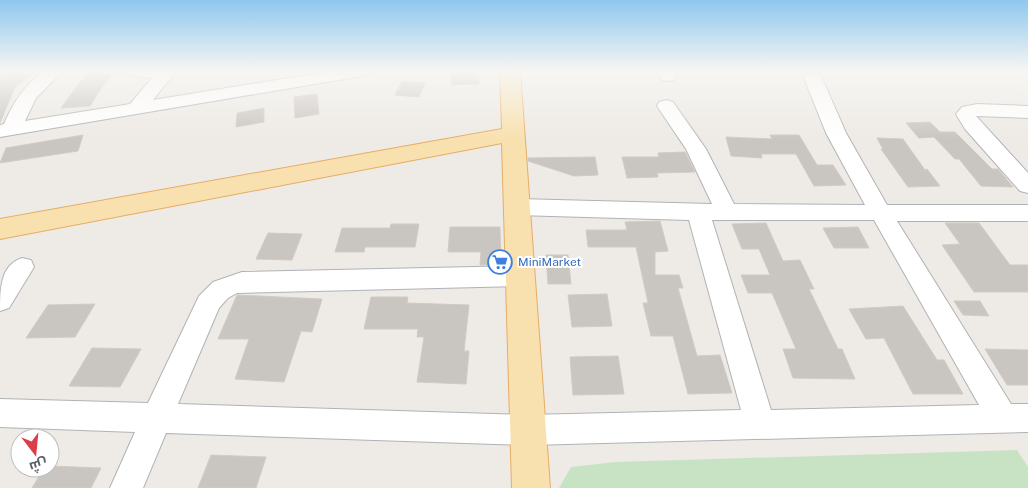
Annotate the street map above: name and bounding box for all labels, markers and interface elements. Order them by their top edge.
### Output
supermarket icon: MiniMarket [487,249,513,275]
place label: MiniMarket [518,255,581,269]
north arrow [10,428,60,478]
text: ش [27,454,49,476]

